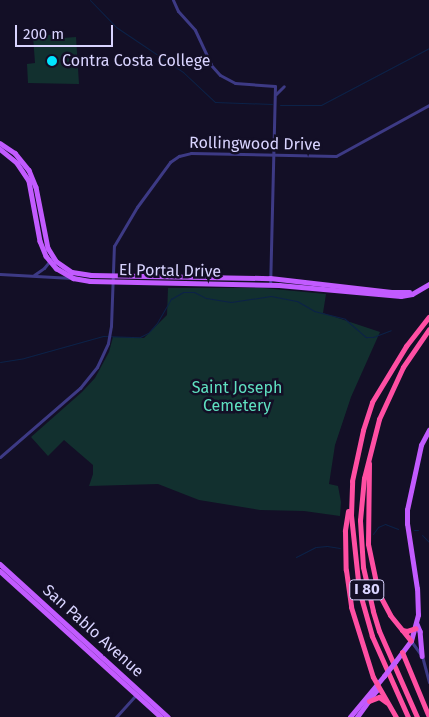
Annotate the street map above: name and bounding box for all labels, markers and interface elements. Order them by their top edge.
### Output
scale bar [18,15,115,47]
text: 200 m [23,25,64,43]
place label: Contra Costa College [62,51,211,71]
marker: Contra Costa College [46,55,58,67]
street label: Rollingwood Drive [189,133,321,155]
street label: El Portal Drive [119,261,221,281]
park label: Saint Joseph Cemetery [192,378,282,416]
road number: I 80 [348,578,386,602]
street label: San Pablo Avenue [39,581,147,681]

